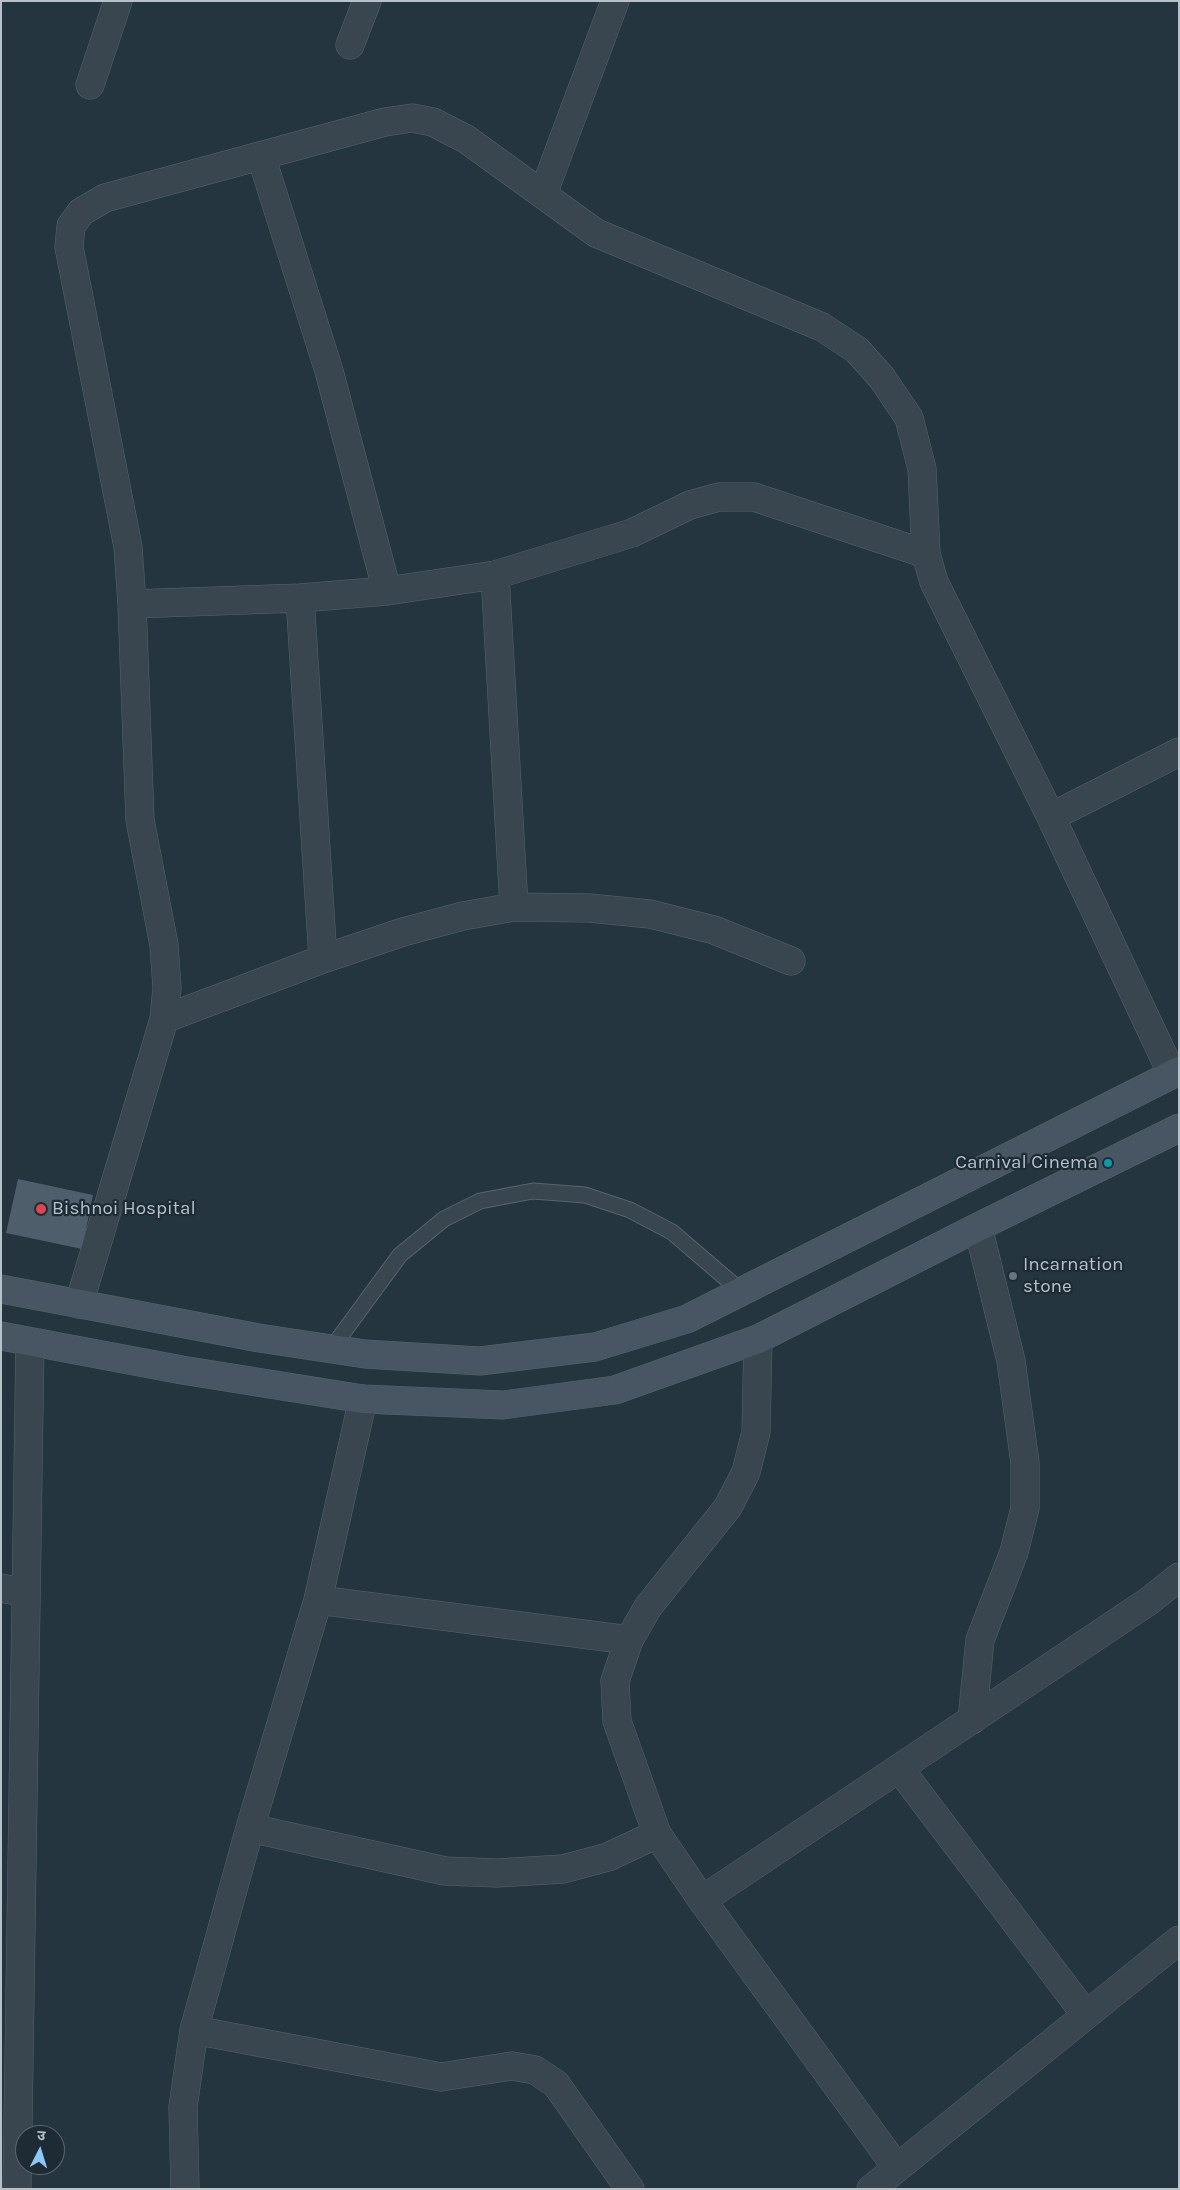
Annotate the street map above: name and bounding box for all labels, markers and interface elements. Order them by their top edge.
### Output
place label: Carnival Cinema [955,1152,1098,1174]
marker: Carnival Cinema [1102,1157,1114,1169]
place label: Bishnoi Hospital [52,1198,196,1220]
marker: Bishnoi Hospital [34,1202,48,1216]
place label: Incarnation stone [1023,1254,1124,1298]
marker: Incarnation stone [1007,1270,1019,1282]
north arrow [15,2125,65,2175]
text: उ [36,2127,46,2144]

